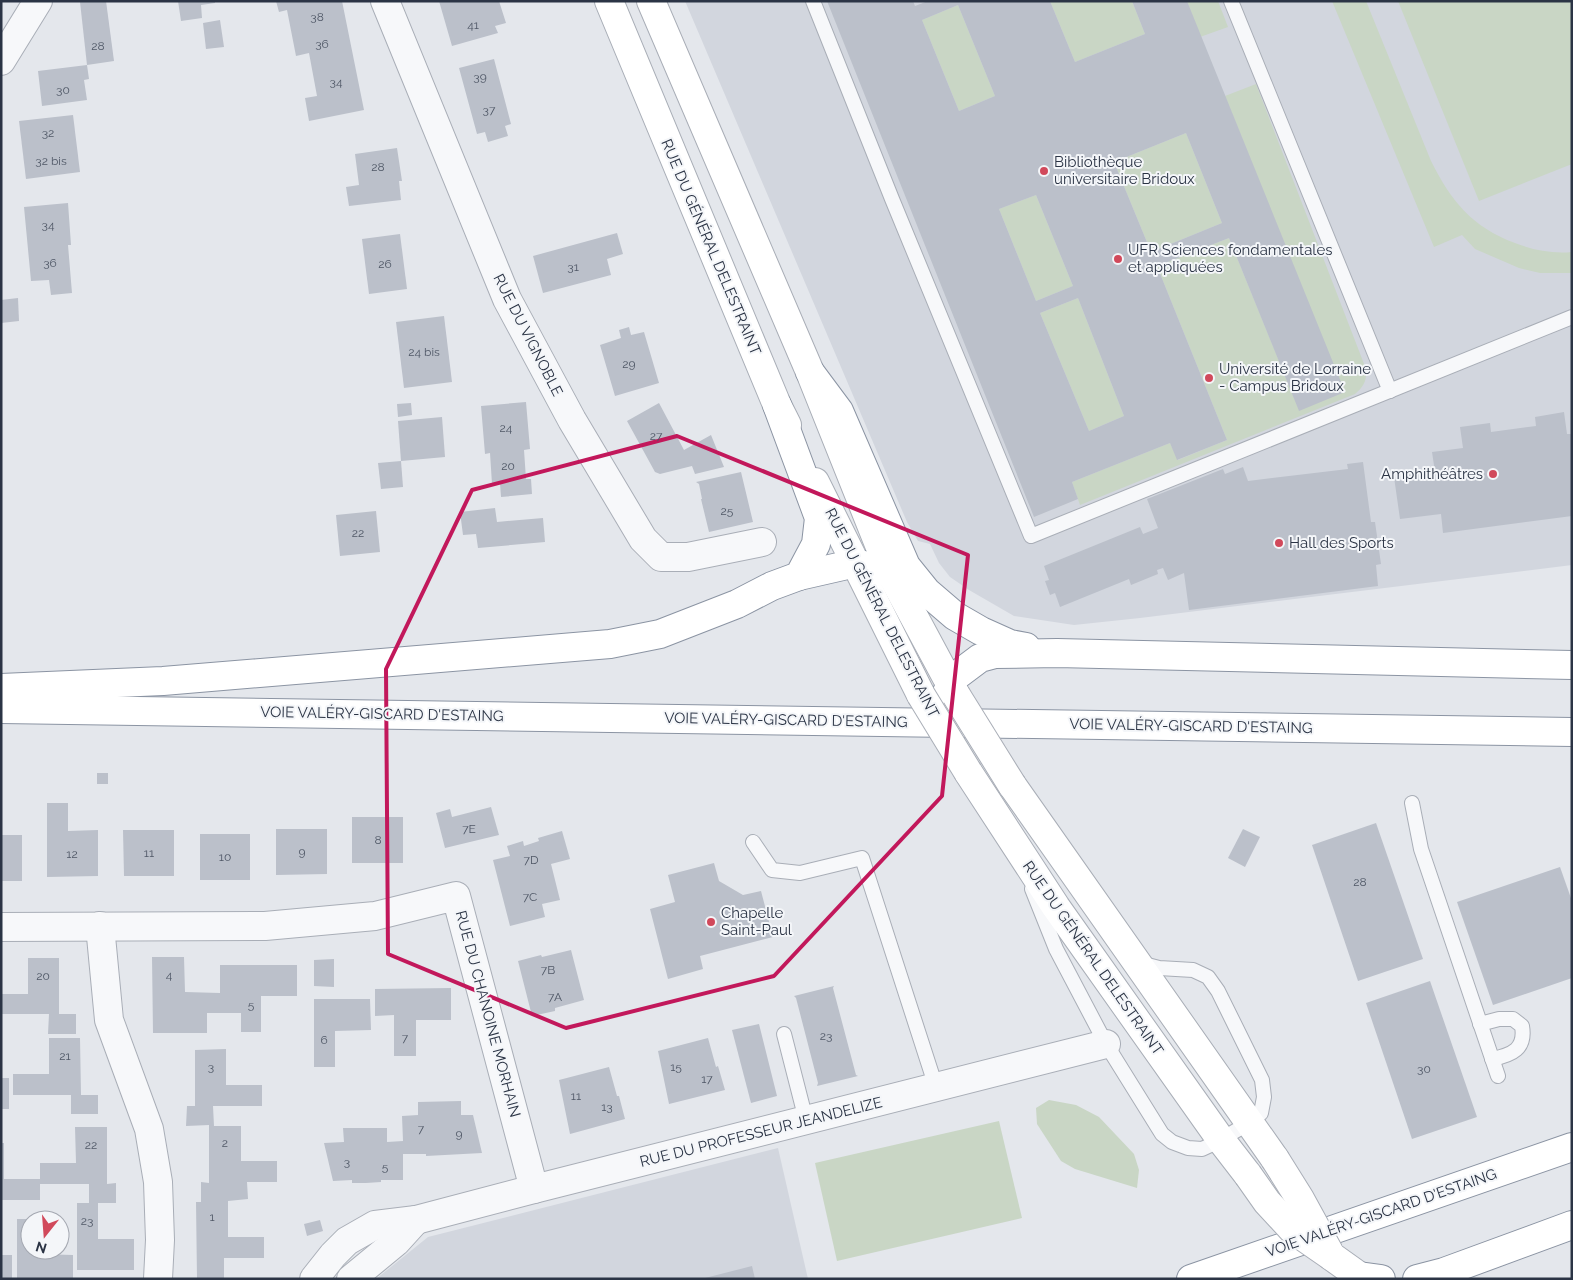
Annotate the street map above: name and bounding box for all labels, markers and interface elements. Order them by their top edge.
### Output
house number: 38 [310,10,324,24]
house number: 41 [467,18,479,32]
house number: 36 [315,37,329,51]
house number: 28 [91,39,105,53]
house number: 39 [473,70,487,84]
house number: 34 [330,75,343,89]
house number: 30 [56,83,70,97]
house number: 37 [483,103,496,117]
house number: 32 [42,126,54,140]
street label: RUE DU GÉNÉRAL DELESTRAINT [657,136,765,358]
place label: Bibliothèque universitaire Bridoux [1054,153,1195,188]
house number: 32 bis [35,154,67,168]
house number: 28 [371,160,385,174]
marker: Bibliothèque universitaire Bridoux [1038,165,1050,177]
house number: 34 [42,218,55,232]
place label: UFR Sciences fondamentales et appliquées [1128,241,1332,276]
marker: UFR Sciences fondamentales et appliquées [1112,253,1124,265]
house number: 36 [43,256,57,270]
house number: 26 [378,257,392,271]
house number: 31 [567,260,579,274]
street label: RUE DU VIGNOBLE [489,271,567,399]
house number: 24 bis [408,345,440,359]
house number: 29 [622,357,636,371]
place label: Université de Lorraine - Campus Bridoux [1219,360,1371,395]
marker: Université de Lorraine - Campus Bridoux [1203,372,1215,384]
house number: 24 [500,421,513,435]
house number: 27 [650,429,663,443]
house number: 20 [501,459,515,473]
place label: Amphithéâtres [1381,465,1483,483]
marker: Amphithéâtres [1487,468,1499,480]
house number: 25 [721,504,734,518]
street label: RUE DU GÉNÉRAL DELESTRAINT [821,505,943,721]
house number: 22 [352,526,364,540]
place label: Hall des Sports [1289,534,1394,552]
marker: Hall des Sports [1273,537,1285,549]
street label: VOIE VALÉRY-GISCARD D'ESTAING [260,703,504,725]
street label: VOIE VALÉRY-GISCARD D'ESTAING [664,709,908,731]
street label: VOIE VALÉRY-GISCARD D'ESTAING [1069,715,1313,737]
house number: 7E [462,822,476,836]
house number: 8 [374,833,382,847]
house number: 9 [298,845,306,859]
house number: 11 [144,846,154,860]
house number: 12 [66,847,78,861]
house number: 10 [219,850,231,864]
house number: 7D [523,853,539,867]
street label: RUE DU GÉNÉRAL DELESTRAINT [1019,857,1167,1059]
house number: 28 [1353,875,1367,889]
house number: 7C [523,890,537,904]
place label: Chapelle Saint-Paul [721,904,793,939]
street label: RUE DU CHANOINE MORHAIN [452,909,524,1119]
marker: Chapelle Saint-Paul [705,916,717,928]
house number: 7B [541,963,555,977]
house number: 4 [166,968,173,982]
house number: 20 [36,969,50,983]
house number: 7A [548,990,562,1004]
house number: 5 [248,998,255,1012]
house number: 23 [820,1029,832,1043]
house number: 7 [402,1031,409,1045]
house number: 6 [320,1033,328,1047]
house number: 21 [59,1049,71,1063]
house number: 3 [208,1060,214,1074]
house number: 15 [670,1060,682,1074]
house number: 30 [1417,1062,1431,1076]
house number: 17 [701,1072,713,1086]
house number: 11 [571,1089,581,1103]
street label: RUE DU PROFESSEUR JEANDELIZE [638,1093,884,1171]
house number: 13 [601,1100,613,1114]
house number: 7 [418,1122,425,1136]
house number: 9 [455,1127,463,1141]
house number: 2 [222,1136,228,1150]
house number: 22 [85,1138,97,1152]
house number: 3 [344,1155,350,1169]
house number: 5 [382,1160,389,1174]
street label: VOIE VALÉRY-GISCARD D'ESTAING [1263,1165,1499,1261]
north arrow [20,1210,70,1260]
house number: 1 [209,1210,215,1224]
house number: 23 [81,1214,93,1228]
text: N [34,1238,49,1257]

